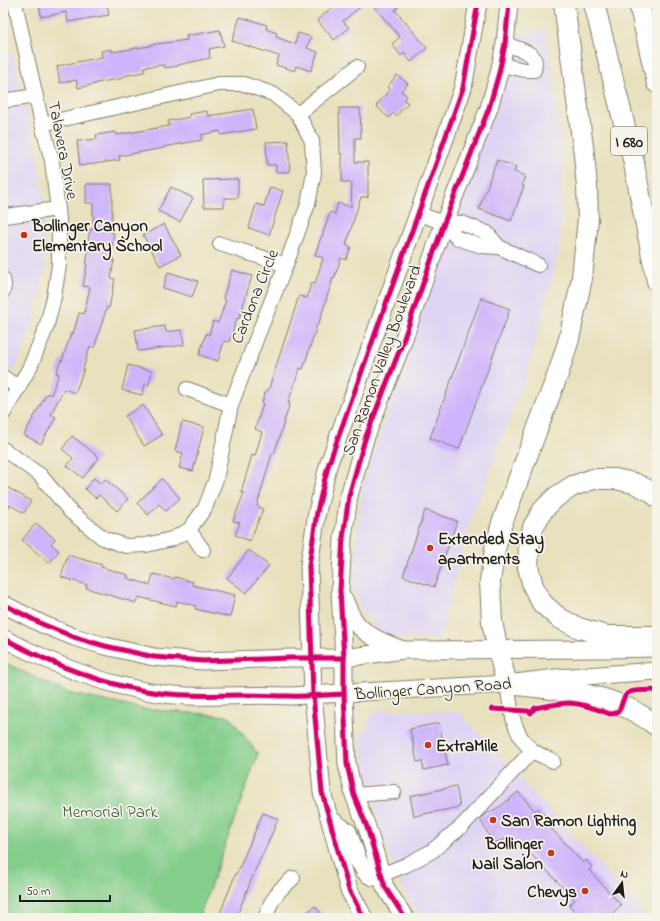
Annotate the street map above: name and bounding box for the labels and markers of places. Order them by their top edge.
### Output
place label: Bollinger Canyon Elementary School [31,214,163,261]
marker: Bollinger Canyon Elementary School [19,230,29,240]
place label: Extended Stay apartments [438,527,544,572]
marker: Extended Stay apartments [425,543,435,553]
place label: ExtraMile [436,734,499,759]
marker: ExtraMile [423,740,433,750]
place label: San Ramon Lighting [501,809,637,836]
marker: San Ramon Lighting [488,815,498,825]
place label: Bollinger Nail Salon [472,832,544,877]
marker: Bollinger Nail Salon [546,848,556,858]
place label: Chevys [527,880,577,907]
marker: Chevys [580,886,590,896]

